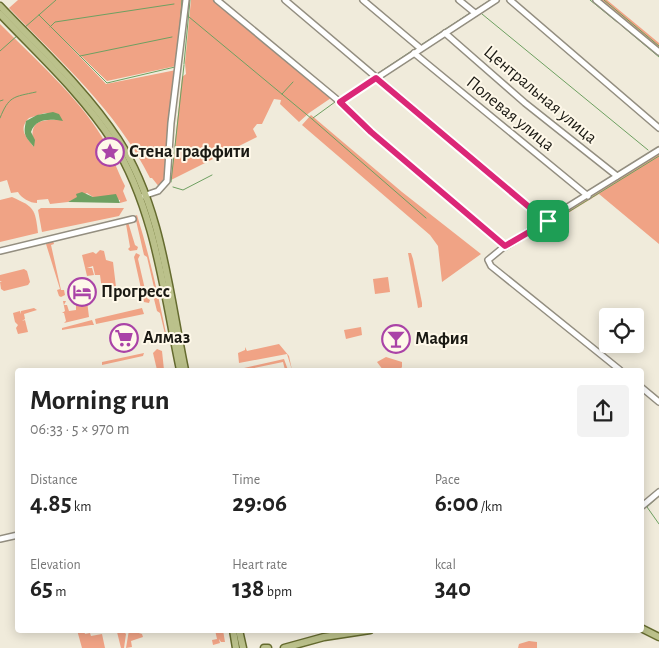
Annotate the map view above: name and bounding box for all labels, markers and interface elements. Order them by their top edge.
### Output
street label: Центральная улица [480,43,600,147]
street label: Полевая улица [463,73,557,155]
place icon: Стена граффити [95,137,125,167]
place label: Стена граффити [129,143,250,161]
pin [527,200,569,242]
icon: arrive [534,207,562,235]
hotel icon: Прогресс [67,277,97,307]
place label: Прогресс [101,283,170,301]
map controls [599,308,644,353]
button: locate [599,308,644,353]
supermarket icon: Алмаз [109,323,139,353]
bar icon: Мафия [381,324,411,354]
place label: Алмаз [143,329,190,347]
place label: Мафия [415,330,468,348]
button: share [577,385,629,437]
text: Morning run [30,387,170,415]
text: 06:33 · 5 × 970 m [30,421,130,437]
text: Distance [30,473,77,487]
text: Time [232,473,260,487]
text: Pace [435,473,460,487]
text: 4.85 [30,491,71,516]
text: 29:06 [232,491,287,516]
text: 6:00 [435,491,479,516]
text: km [71,500,91,514]
text: /km [479,500,502,514]
text: Elevation [30,558,81,572]
text: Heart rate [232,558,287,572]
text: kcal [435,558,456,572]
text: 65 [30,576,53,601]
text: 138 [232,576,264,601]
text: 340 [435,576,471,601]
text: m [53,585,66,599]
text: bpm [264,585,292,599]

